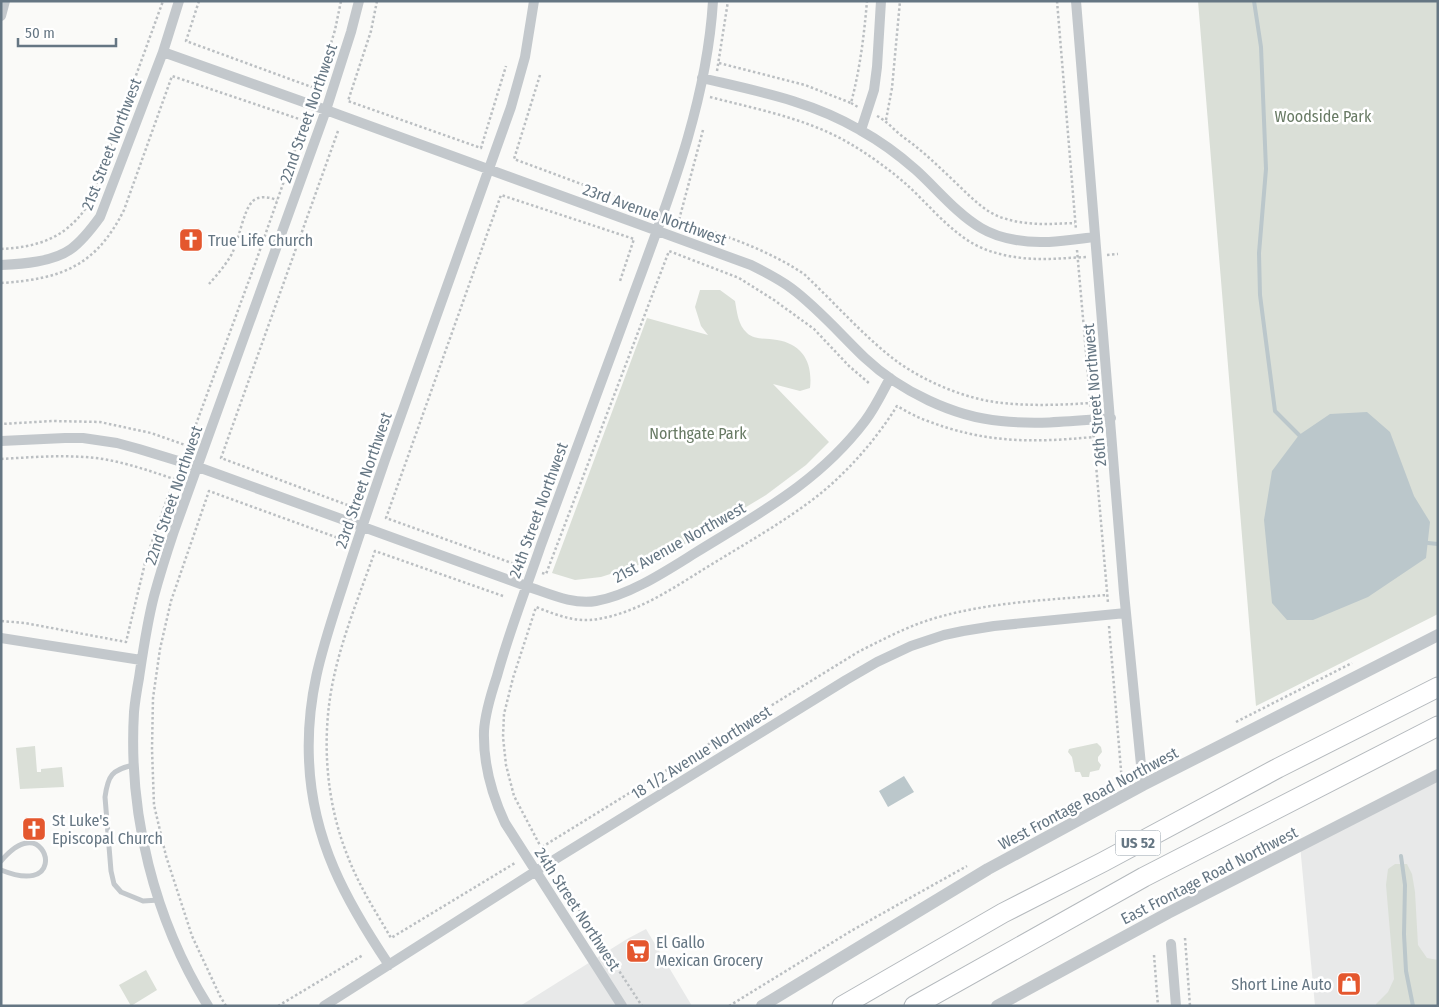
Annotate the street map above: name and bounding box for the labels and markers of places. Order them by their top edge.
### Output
church icon: True Life Church [178,227,204,253]
place label: True Life Church [208,231,313,250]
place label: St Luke's Episcopal Church [52,811,163,848]
church icon: St Luke's Episcopal Church [21,816,47,842]
place label: El Gallo Mexican Grocery [656,933,764,970]
supermarket icon: El Gallo Mexican Grocery [625,938,651,964]
shop icon: Short Line Auto [1336,971,1362,997]
place label: Short Line Auto [1231,975,1332,994]

